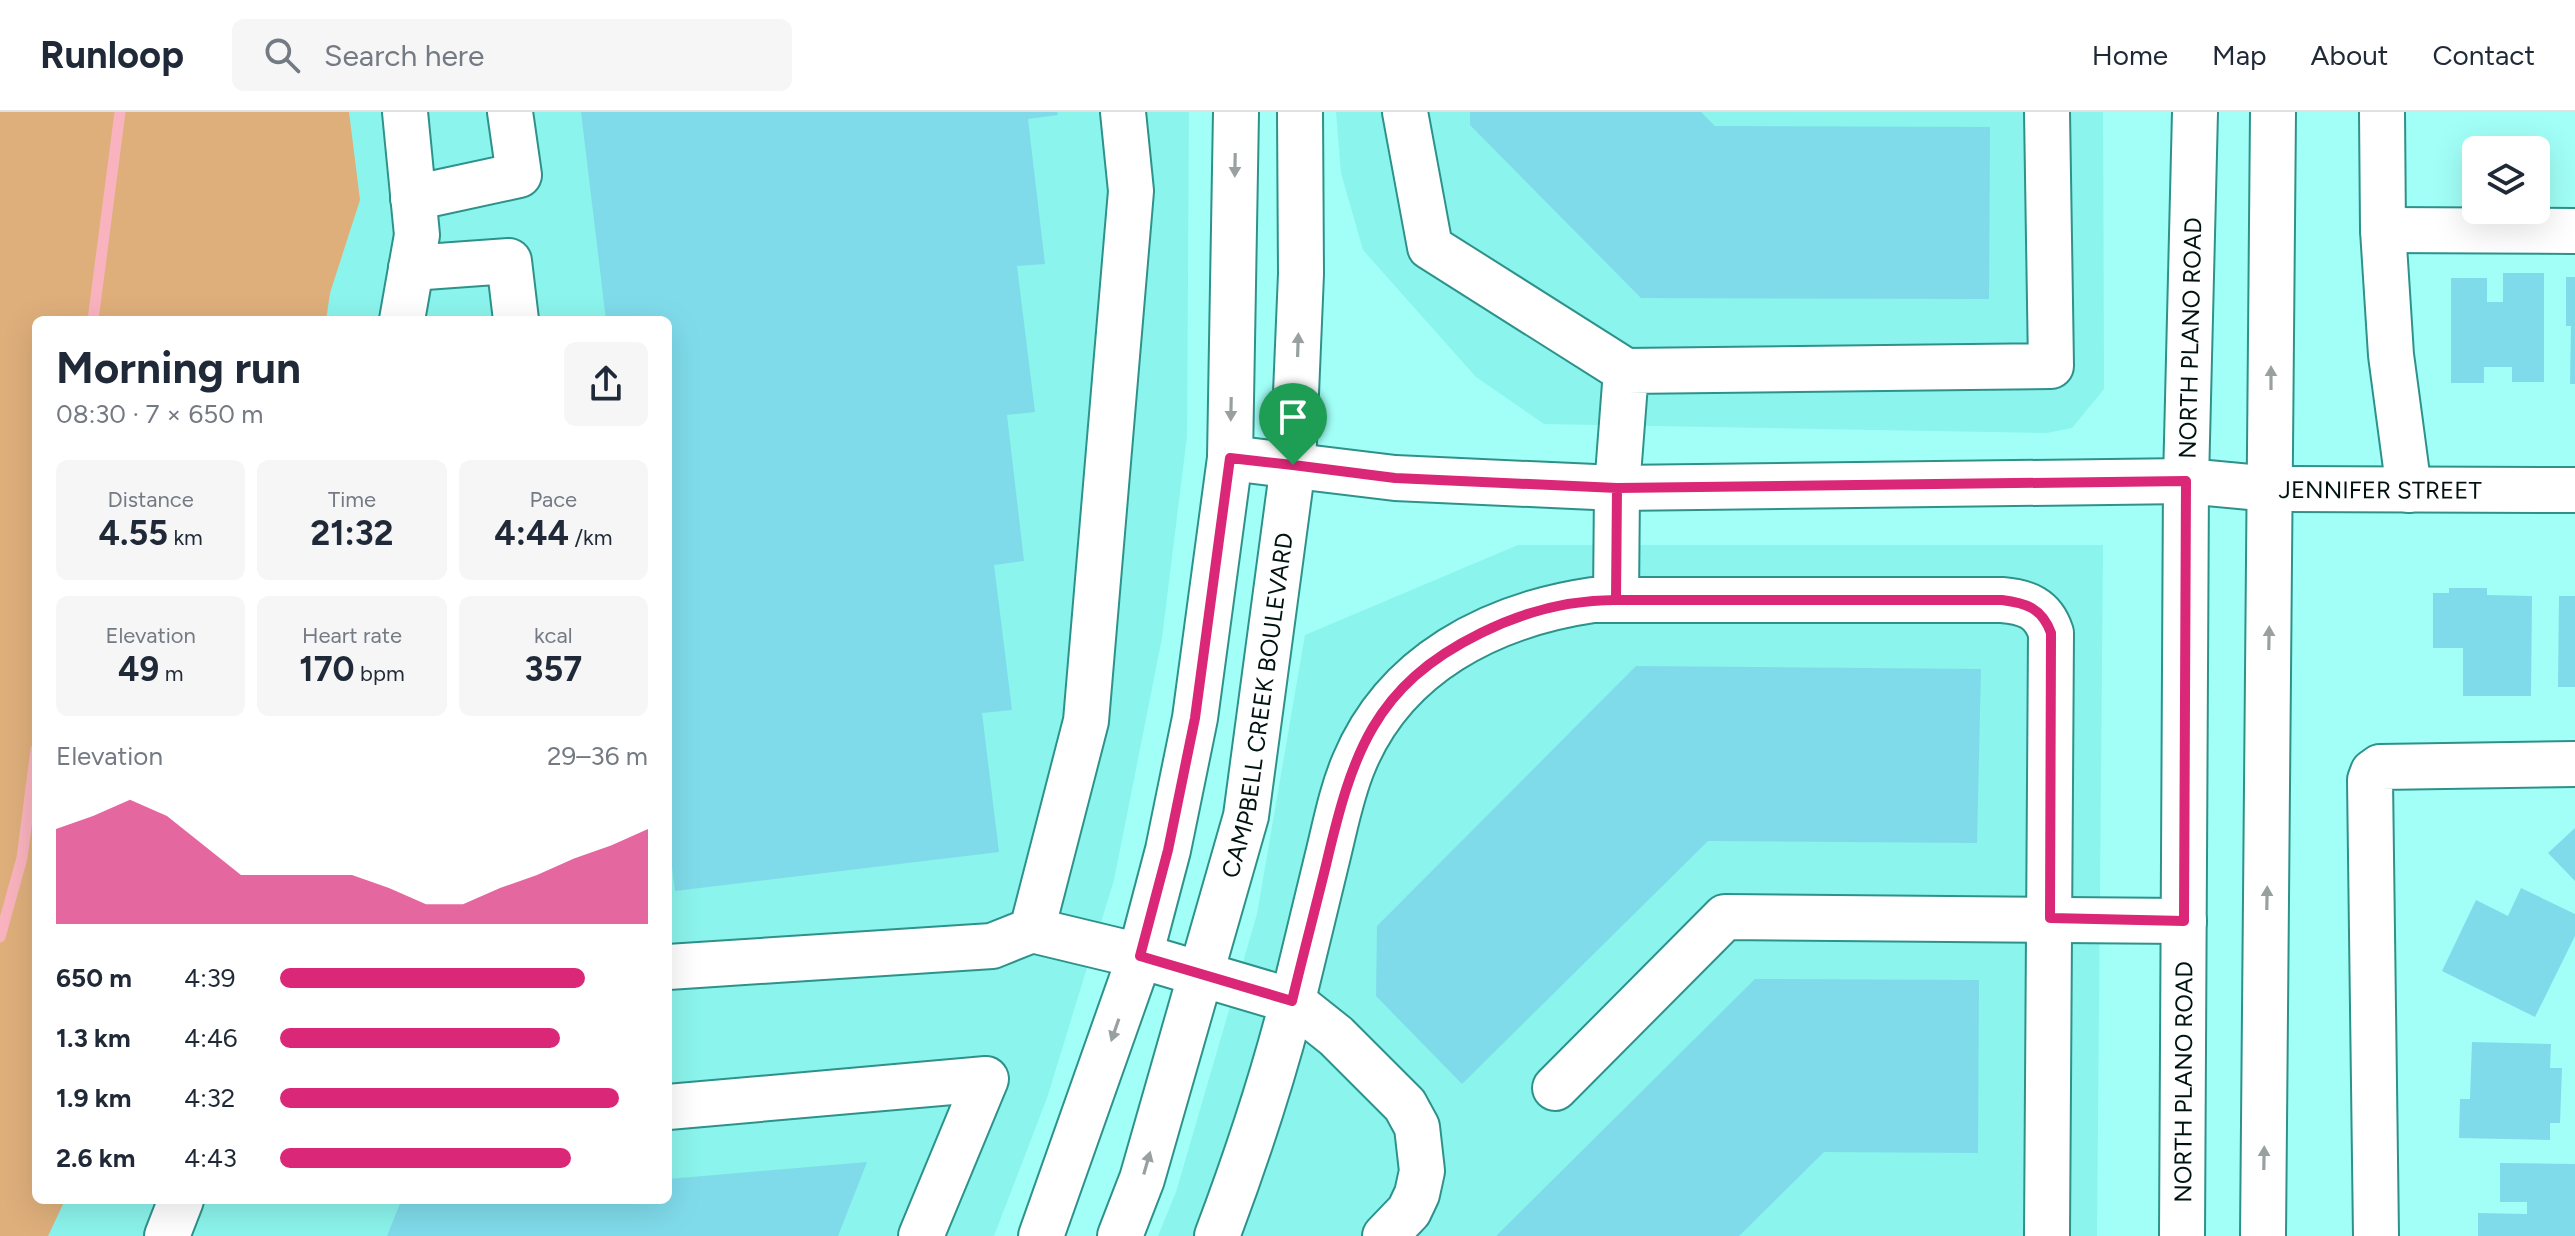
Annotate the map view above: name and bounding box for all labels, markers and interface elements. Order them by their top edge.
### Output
search box [232,19,792,91]
text: Runloop [40,32,184,78]
icon: search [260,33,304,77]
text: Search here [324,37,484,74]
text: Home [2092,38,2168,72]
text: Map [2212,38,2267,72]
text: About [2311,38,2388,72]
text: Contact [2432,38,2535,72]
map controls [2462,136,2550,224]
button: layers [2462,136,2550,224]
one-way arrow [1229,153,1242,178]
street label: NORTH PLANO ROAD [2172,217,2207,459]
one-way arrow [1292,332,1305,357]
text: Morning run [56,341,301,394]
button: share [564,342,648,426]
one-way arrow [2265,365,2277,390]
pin [1259,383,1327,465]
icon: arrive [1271,395,1315,439]
one-way arrow [1225,397,1237,422]
text: 08:30 · 7 × 650 m [56,398,263,430]
street label: JENNIFER STREET [2278,475,2482,504]
text: Distance [108,486,194,513]
text: Time [328,486,376,513]
text: Pace [529,486,577,513]
text: 4.55 [99,513,168,554]
text: 21:32 [311,513,393,554]
text: 4:44 [494,513,569,554]
text: km [168,524,203,551]
text: /km [569,524,612,551]
street label: CAMPBELL CREEK BOULEVARD [1215,531,1298,881]
text: Elevation [105,622,196,649]
text: Heart rate [302,622,402,649]
text: kcal [534,622,573,649]
one-way arrow [2263,625,2275,650]
text: 49 [118,649,159,690]
text: 170 [299,649,355,690]
text: 357 [525,649,582,690]
text: m [159,660,183,687]
text: bpm [355,660,405,687]
text: Elevation [56,740,163,772]
text: 29–36 m [547,740,648,772]
one-way arrow [2260,885,2273,910]
street label: NORTH PLANO ROAD [2168,961,2198,1203]
text: 650 m [56,962,132,994]
text: 4:39 [184,962,236,994]
one-way arrow [1108,1018,1120,1042]
text: 1.3 km [56,1022,131,1054]
text: 4:46 [184,1022,238,1054]
text: 1.9 km [56,1082,131,1114]
text: 4:32 [184,1082,235,1114]
text: 2.6 km [56,1142,135,1174]
text: 4:43 [184,1142,237,1174]
one-way arrow [2258,1145,2270,1170]
one-way arrow [1141,1150,1154,1174]

